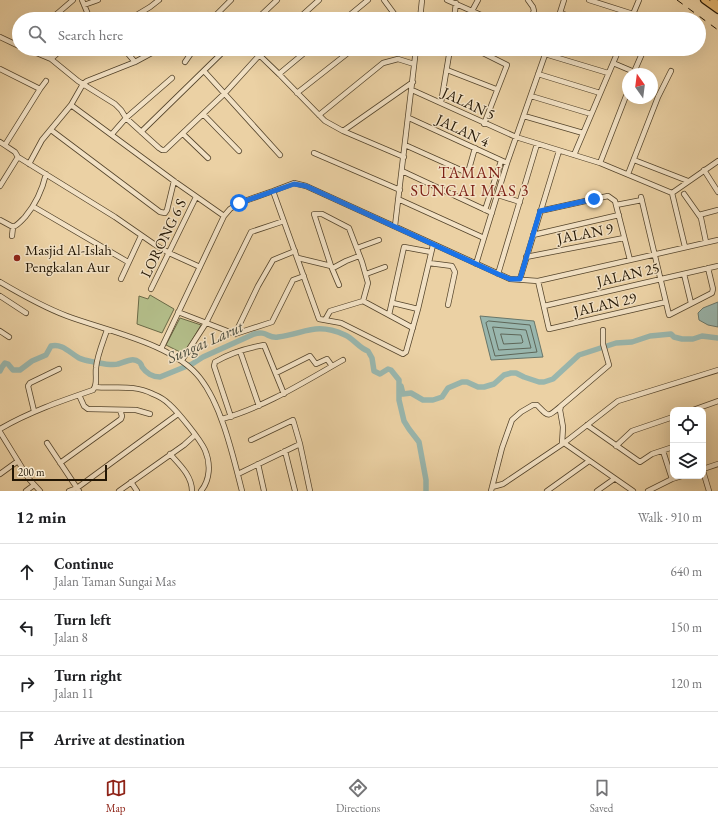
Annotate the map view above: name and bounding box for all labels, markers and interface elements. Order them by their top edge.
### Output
search box [12,12,706,56]
icon: search [26,23,48,45]
text: Search here [58,25,123,44]
north arrow [622,68,658,104]
street label: JALAN 5 [437,82,499,124]
street label: JALAN 4 [431,109,493,151]
district label: TAMAN SUNGAI MAS 3 [410,162,530,201]
route end [585,190,603,208]
route start [230,194,248,212]
street label: LORONG 6 S [136,195,190,281]
street label: JALAN 9 [553,218,615,248]
place label: Masjid Al-Islah Pengkalan Aur [25,240,112,276]
marker: Masjid Al-Islah Pengkalan Aur [12,253,22,263]
street label: JALAN 25 [593,258,661,291]
street label: JALAN 29 [570,288,638,321]
water label: Sungai Larut [163,315,248,369]
map controls [670,407,706,479]
button: locate [670,407,706,443]
button: layers [670,443,706,479]
scale bar [12,463,107,482]
text: 200 m [18,465,45,479]
text: 12 min [16,506,66,528]
text: Walk · 910 m [638,509,702,526]
text: Continue [54,554,114,573]
icon: ahead [16,561,38,583]
text: 640 m [671,563,702,580]
text: Jalan Taman Sungai Mas [54,573,176,590]
text: Turn left [54,610,111,629]
icon: left [16,617,38,639]
text: 150 m [671,619,702,636]
text: Jalan 8 [54,629,88,646]
text: Turn right [54,666,122,685]
icon: right [16,673,38,695]
text: 120 m [671,675,702,692]
text: Jalan 11 [54,685,94,702]
icon: arrive [16,729,38,751]
text: Arrive at destination [54,730,185,749]
tab: Map [105,777,127,815]
tab: Directions [336,777,380,815]
tab: Saved [590,777,613,815]

